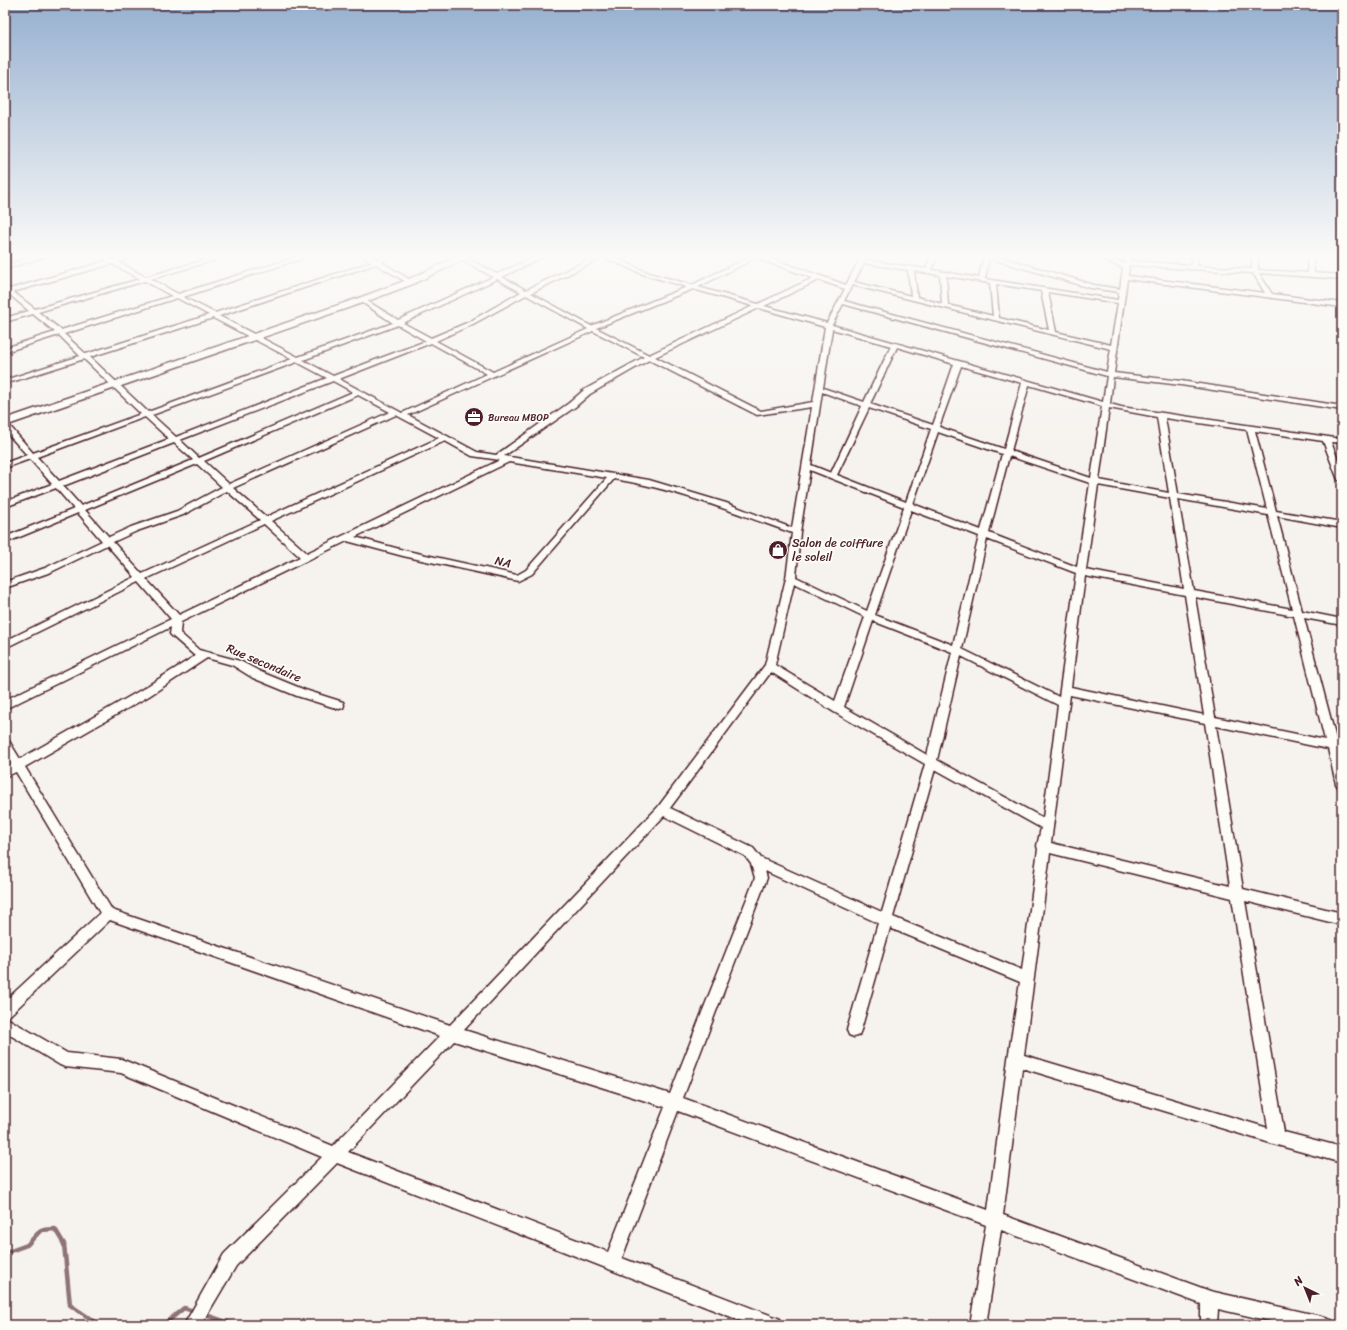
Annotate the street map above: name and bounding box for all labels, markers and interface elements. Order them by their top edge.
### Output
office icon: Bureau MBOP [463,406,485,428]
place label: Bureau MBOP [488,409,549,427]
place label: Salon de coiffure le soleil [792,532,883,568]
shop icon: Salon de coiffure le soleil [767,539,789,561]
street label: NA [493,549,513,575]
street label: Rue secondaire [223,637,305,689]
north arrow [1285,1268,1325,1308]
text: N [1289,1271,1308,1291]

